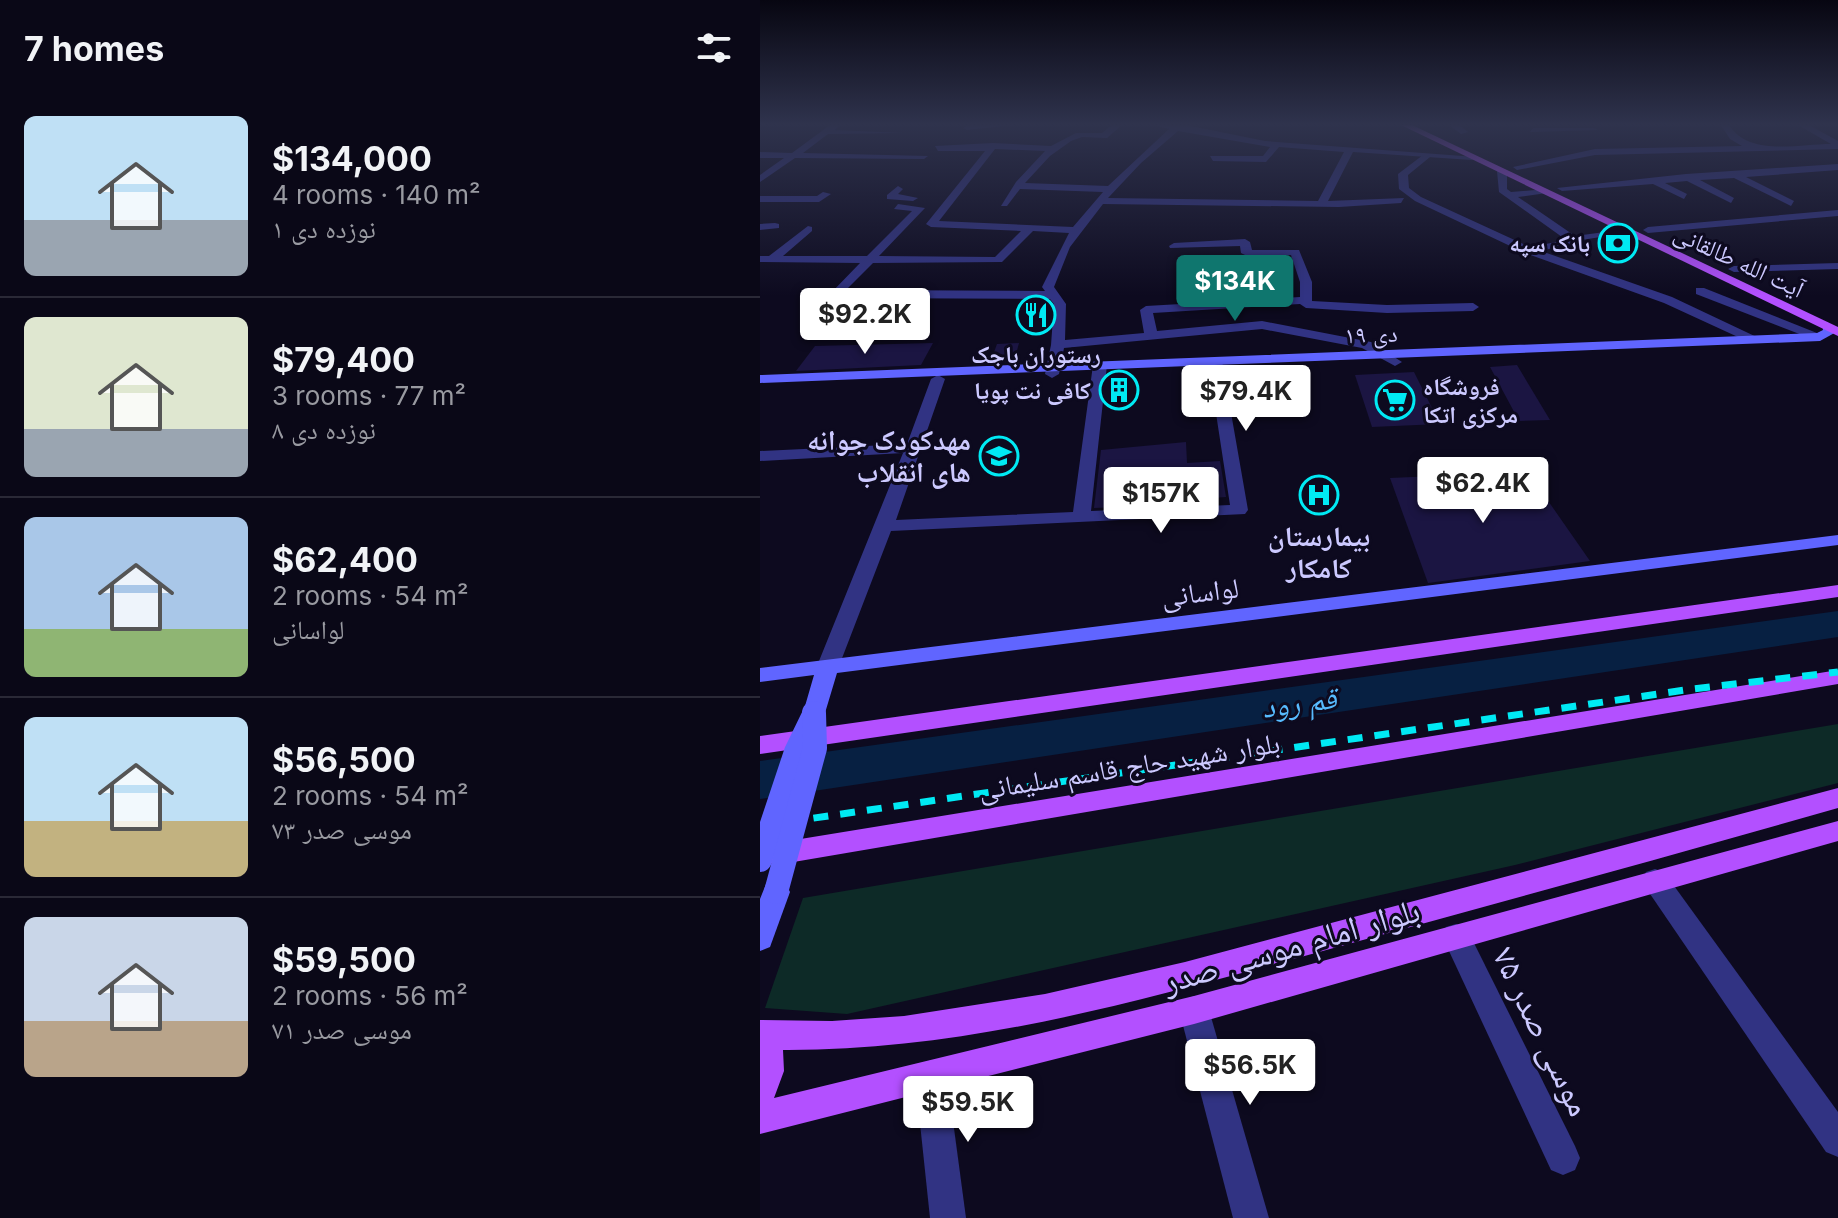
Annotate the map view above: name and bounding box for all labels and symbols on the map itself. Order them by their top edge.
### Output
street label: آیت الله طالقانی [1669,218,1809,304]
bank icon: بانک سپه [1597,222,1639,264]
place label: بانک سپه [1509,229,1590,258]
pin: $134K [1179,255,1291,323]
pin: $92.2K [800,288,930,356]
restaurant icon: رستوران باجک [1015,294,1057,336]
street label: ۱۹ دی [1344,319,1398,349]
place label: رستوران باجک [971,340,1101,369]
pin: $79.4K [1181,365,1311,433]
building icon: کافی نت پویا [1098,369,1140,411]
place label: فروشگاه مرکزی اتکا [1423,372,1518,429]
place label: کافی نت پویا [974,376,1091,405]
supermarket icon: فروشگاه مرکزی اتکا [1374,379,1416,421]
place label: مهدکودک جوانه های انقلاب [807,423,971,489]
school or university icon: مهدکودک جوانه های انقلاب [978,435,1020,477]
pin: $62.4K [1418,457,1548,525]
pin: $157K [1105,467,1217,535]
hospital icon: بیمارستان کامکار [1298,474,1340,516]
place label: بیمارستان کامکار [1268,519,1370,585]
street label: لواسانی [1159,570,1241,615]
water label: قم رود [1259,678,1343,728]
street label: بلوار شهید حاج قاسم سلیمانی [976,725,1282,809]
street label: بلوار امام موسی صدر [1157,889,1425,1004]
street label: موسی صدر ۷۵ [1484,940,1601,1123]
pin: $56.5K [1185,1039,1315,1107]
pin: $59.5K [903,1076,1033,1144]

